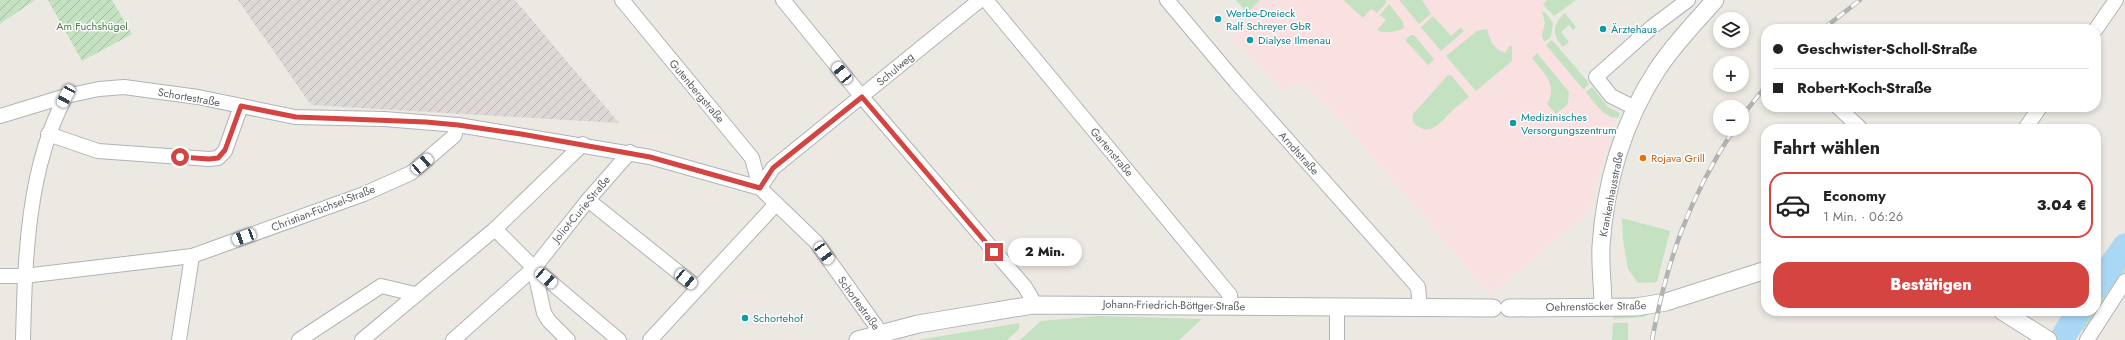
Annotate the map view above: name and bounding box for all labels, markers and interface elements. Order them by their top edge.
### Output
place label: Werbe-Dreieck Ralf Schreyer GbR [1226,5,1312,34]
map controls [1713,12,1749,136]
button: layers [1713,12,1749,48]
marker: Werbe-Dreieck Ralf Schreyer GbR [1213,14,1223,24]
park label: Am Fuchshügel [56,18,128,34]
place label: Ärztehaus [1611,21,1658,37]
marker: Ärztehaus [1598,24,1608,34]
place label: Dialyse Ilmenau [1258,32,1331,48]
marker: Dialyse Ilmenau [1245,35,1255,45]
text: Geschwister-Scholl-Straße [1797,38,1977,60]
street label: Schulweg [873,49,917,89]
street label: Gutenbergstraße [666,56,728,126]
button: + [1713,56,1749,92]
car [830,60,854,86]
text: Robert-Koch-Straße [1797,77,1932,99]
car [55,83,77,109]
street label: Schortestraße [157,84,222,110]
button: − [1713,100,1749,136]
place label: Medizinisches Versorgungszentrum [1521,109,1617,138]
marker: Medizinisches Versorgungszentrum [1508,118,1518,128]
street label: Gartenstraße [1087,124,1138,180]
street label: Arndtstraße [1275,128,1323,179]
text: Fahrt wählen [1773,135,1880,161]
route start [171,148,189,166]
street label: Krankenhausstraße [1595,150,1627,238]
place label: Rojava Grill [1651,150,1705,166]
car [409,152,435,176]
marker: Rojava Grill [1638,153,1648,163]
street label: Joliot-Curie-Straße [547,172,614,247]
street label: Christian-Füchsel-Straße [269,181,378,235]
text: Economy [1823,185,1886,207]
icon: car [1775,187,1811,223]
text: 3.04 € [2037,194,2087,216]
text: 1 Min. · 06:26 [1823,207,1903,226]
car [231,227,257,247]
callout: 2 Min. [1008,238,1082,266]
car [812,240,836,266]
text: 2 Min. [1025,242,1065,261]
route end [985,243,1003,261]
button: Bestätigen [1773,262,2089,308]
car [533,266,559,290]
car [673,267,699,291]
street label: Schortestraße [834,273,884,334]
street label: Johann-Friedrich-Böttger-Straße [1101,296,1246,314]
street label: Oehrenstöcker Straße [1546,297,1647,315]
place label: Schortehof [753,310,804,326]
marker: Schortehof [740,313,750,323]

